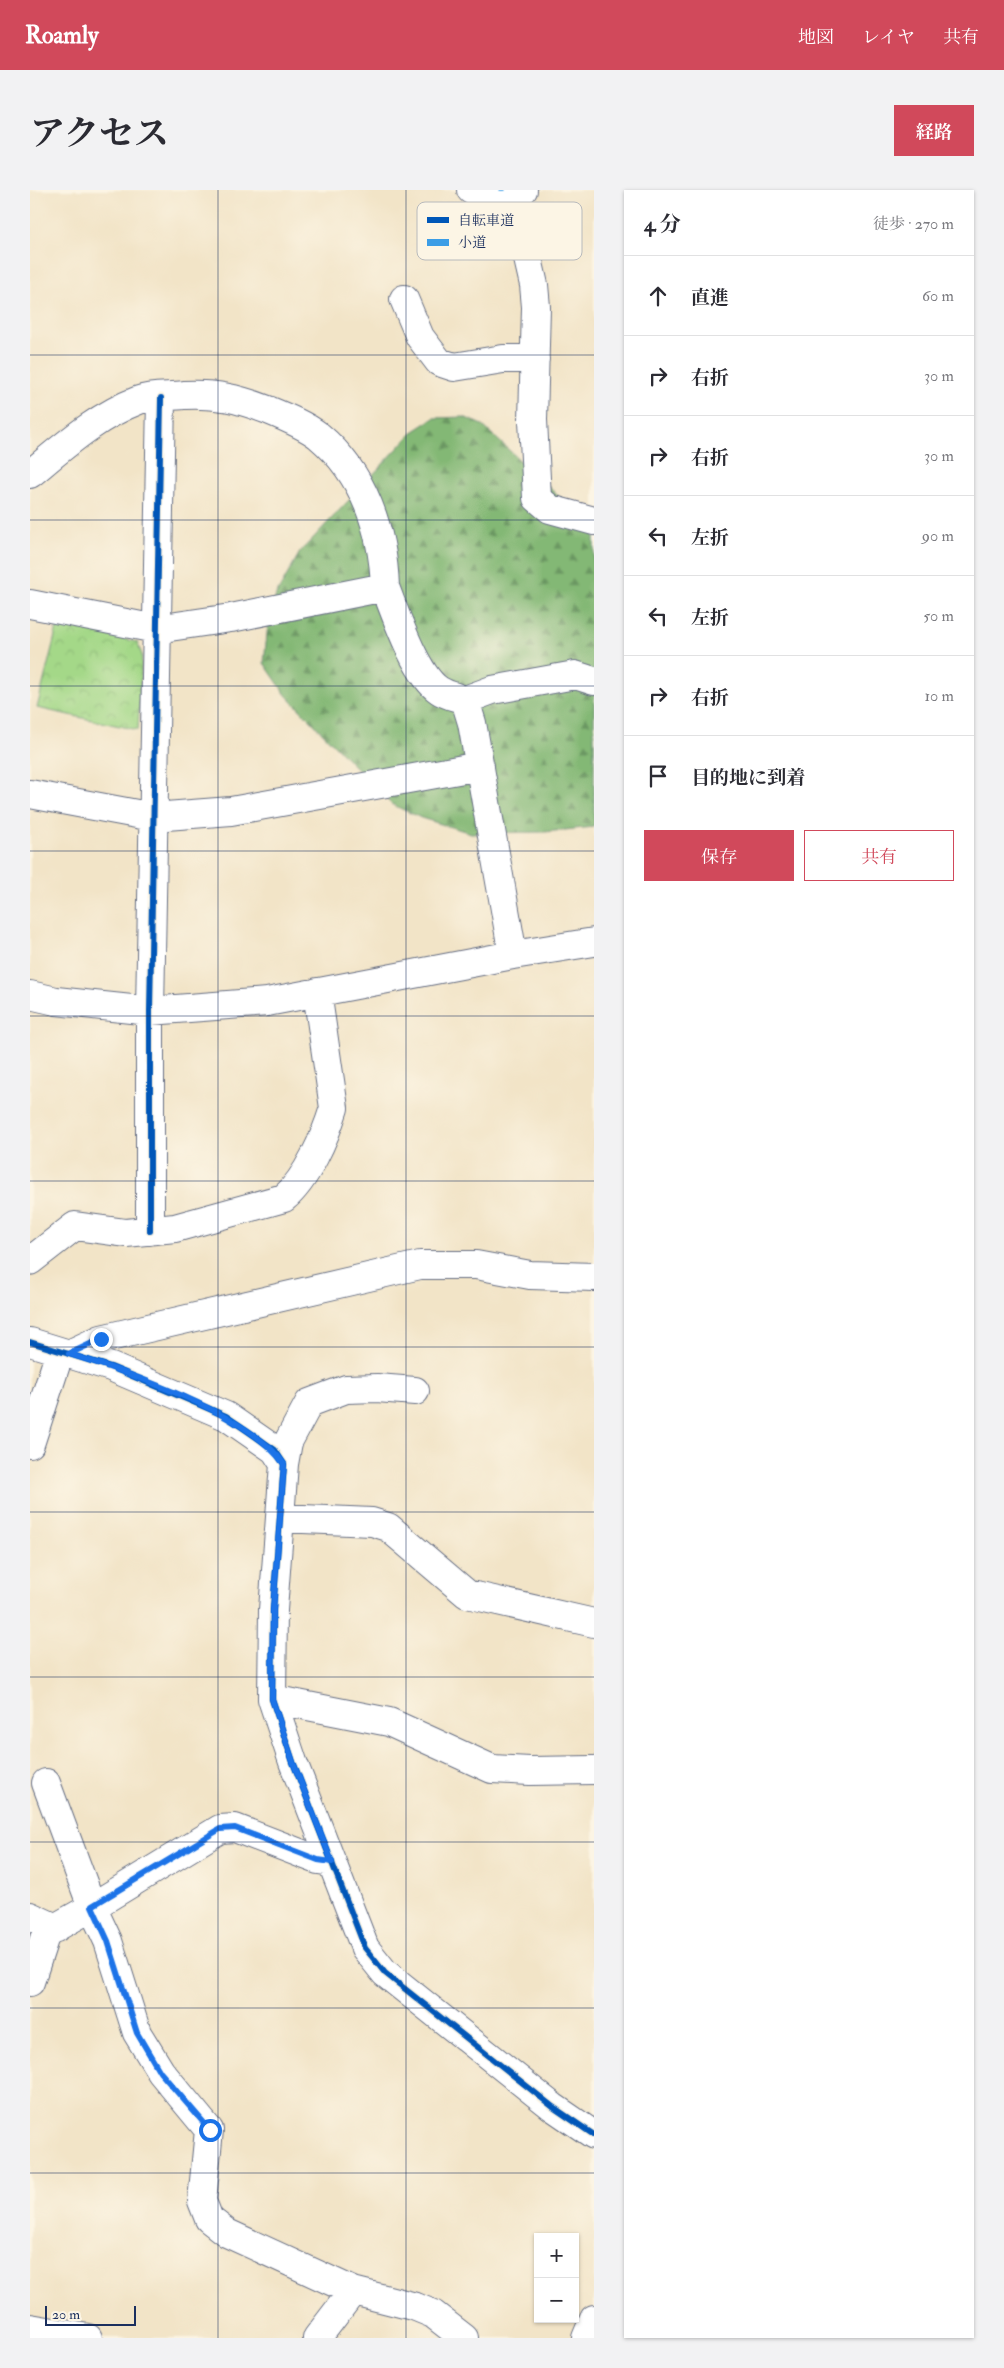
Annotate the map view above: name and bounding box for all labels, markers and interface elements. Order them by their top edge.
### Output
text: Roamly [25,20,99,51]
text: 地図 [798,26,834,49]
text: レイヤ [862,26,915,49]
text: 共有 [943,26,979,49]
button: 経路 [894,105,974,156]
text: アクセス [30,112,169,156]
legend [417,202,582,260]
text: 4 分 [644,211,681,238]
text: 自転車道 [458,212,514,229]
text: 徒歩 · 270 m [873,214,954,234]
text: 小道 [458,234,486,251]
icon: ahead [644,282,672,310]
text: 直進 [691,286,729,310]
text: 60 m [922,286,954,306]
icon: right [644,362,672,390]
text: 右折 [691,366,729,390]
text: 30 m [924,366,954,386]
icon: right [644,442,672,470]
text: 右折 [691,446,729,470]
text: 30 m [924,446,954,466]
icon: left [644,522,672,550]
text: 左折 [691,526,729,550]
text: 90 m [922,526,954,546]
icon: left [644,602,672,630]
text: 左折 [691,606,729,630]
text: 50 m [923,606,954,626]
icon: right [644,682,672,710]
text: 右折 [691,686,729,710]
text: 10 m [924,686,954,706]
icon: arrive [644,762,672,790]
text: 目的地に到着 [691,766,805,790]
button: 保存 [644,830,794,881]
button: 共有 [804,830,954,881]
route end [90,1328,113,1351]
route start [199,2119,222,2142]
map controls [534,2233,579,2323]
button: + [534,2233,579,2278]
button: − [534,2278,579,2323]
scale bar [45,2303,136,2326]
text: 20 m [52,2306,80,2323]

